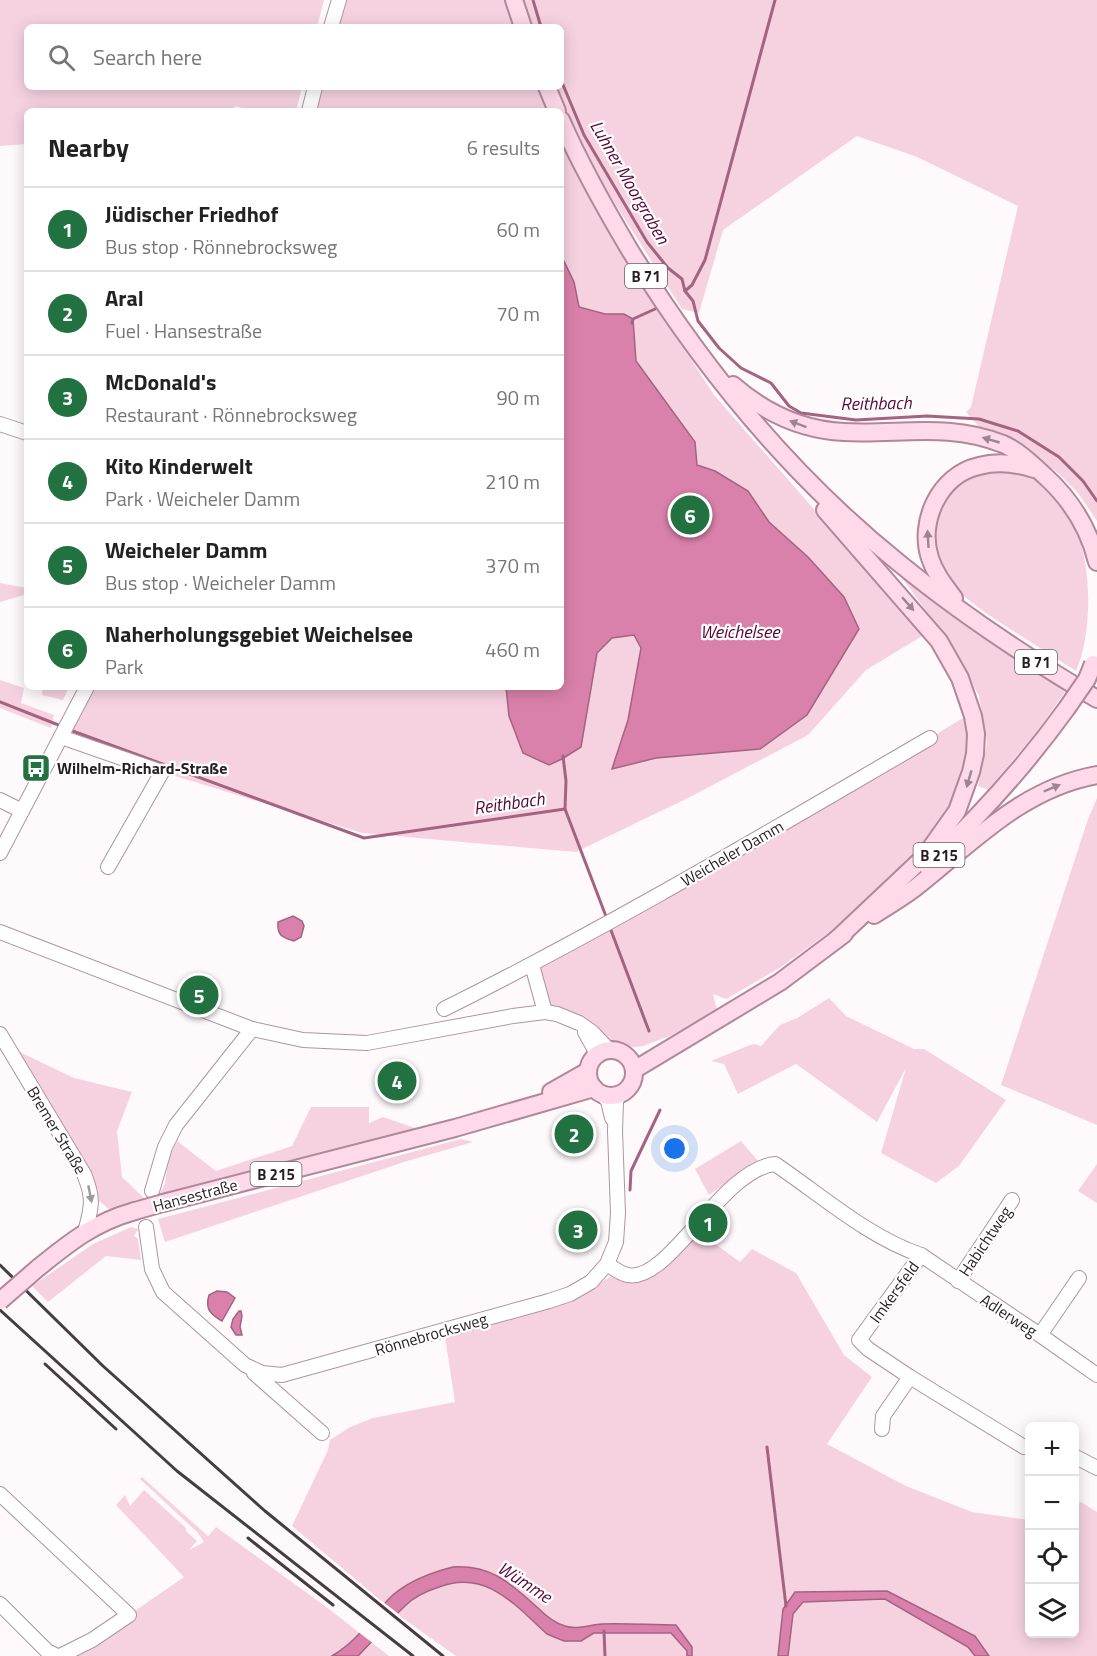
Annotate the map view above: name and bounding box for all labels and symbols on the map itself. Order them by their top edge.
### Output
water label: Luhner Moorgraben [584,115,677,250]
road number: B 71 [625,264,667,288]
water label: Reithbach [840,389,913,417]
one-way arrow [789,418,807,428]
one-way arrow [982,435,1000,445]
pin: 6 [670,492,710,538]
one-way arrow [923,529,932,548]
one-way arrow [901,596,914,611]
water label: Weichelsee [700,618,781,645]
road number: B 71 [1015,650,1057,674]
bus stop icon: Wilhelm-Richard-Straße [20,752,52,784]
place label: Wilhelm-Richard-Straße [57,756,227,780]
one-way arrow [964,770,973,788]
one-way arrow [1044,783,1062,793]
water label: Reithbach [472,785,547,821]
street label: Weicheler Damm [676,814,788,892]
road number: B 215 [914,843,964,867]
pin: 5 [180,972,218,1018]
pin: 4 [378,1058,416,1104]
street label: Bremer Straße [21,1081,93,1179]
pin: 2 [554,1112,594,1156]
your location [660,1134,689,1163]
road number: B 215 [250,1162,302,1186]
street label: Hansestraße [150,1172,240,1218]
one-way arrow [86,1185,95,1204]
pin: 1 [688,1200,728,1246]
street label: Habichtweg [953,1201,1017,1281]
pin: 3 [558,1208,598,1252]
street label: Imkersfeld [863,1256,925,1328]
street label: Adlerweg [976,1288,1042,1342]
street label: Rönnebrocksweg [372,1306,490,1362]
water label: Wümme [493,1554,559,1611]

